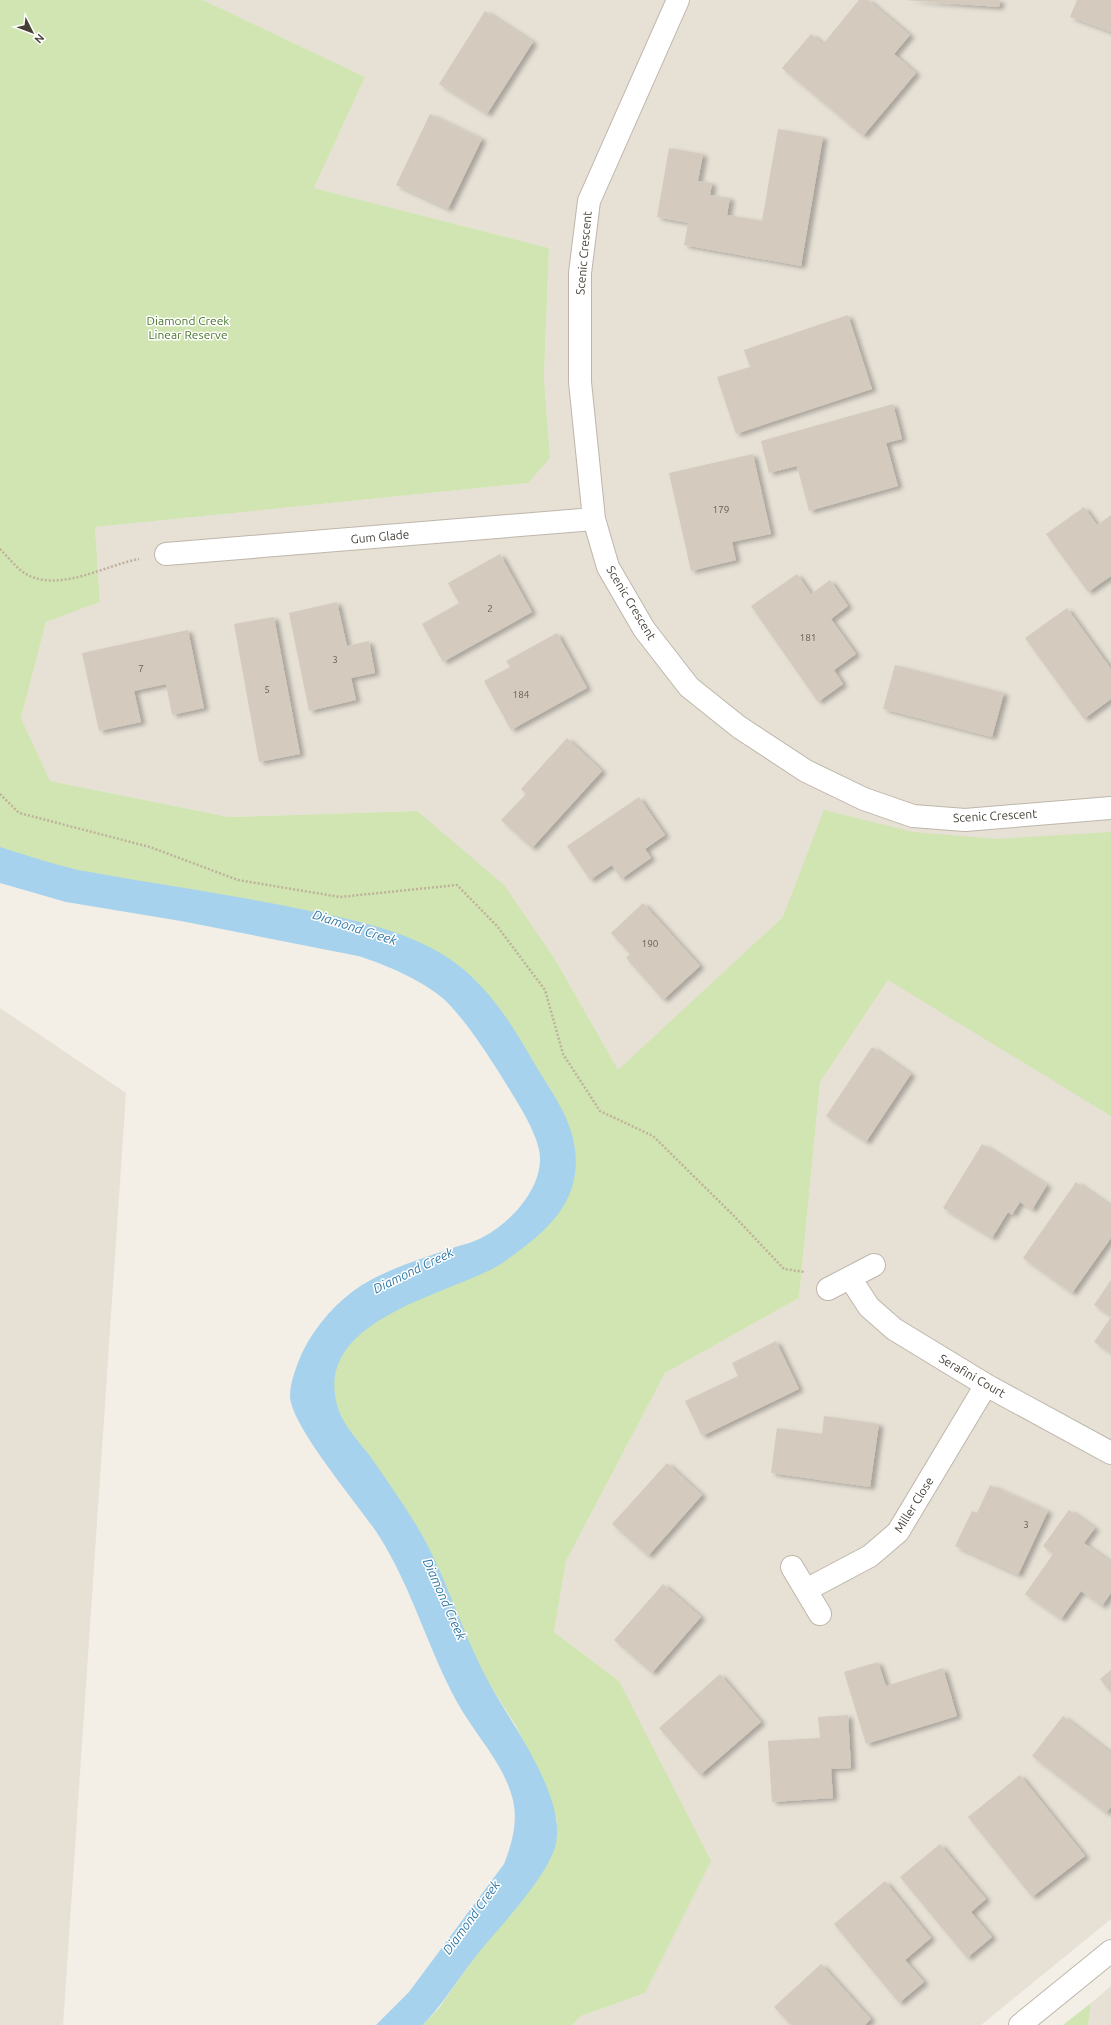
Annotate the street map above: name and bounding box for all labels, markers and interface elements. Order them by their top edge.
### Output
north arrow [12,12,52,52]
text: N [32,32,47,46]
street label: Scenic Crescent [573,210,594,295]
park label: Diamond Creek Linear Reserve [147,314,229,341]
house number: 179 [713,504,729,515]
street label: Gum Glade [350,527,410,546]
street label: Scenic Crescent [604,563,659,642]
house number: 2 [487,603,493,614]
house number: 181 [800,632,816,643]
house number: 3 [332,654,338,665]
house number: 7 [138,663,144,674]
house number: 5 [264,684,270,695]
house number: 184 [513,689,530,700]
street label: Scenic Crescent [953,807,1038,824]
water label: Diamond Creek [311,907,399,947]
house number: 190 [642,938,659,949]
water label: Diamond Creek [371,1244,456,1296]
street label: Serafini Court [937,1351,1008,1400]
street label: Miller Close [891,1475,936,1535]
house number: 3 [1023,1519,1029,1530]
water label: Diamond Creek [421,1556,469,1642]
water label: Diamond Creek [440,1877,503,1957]

